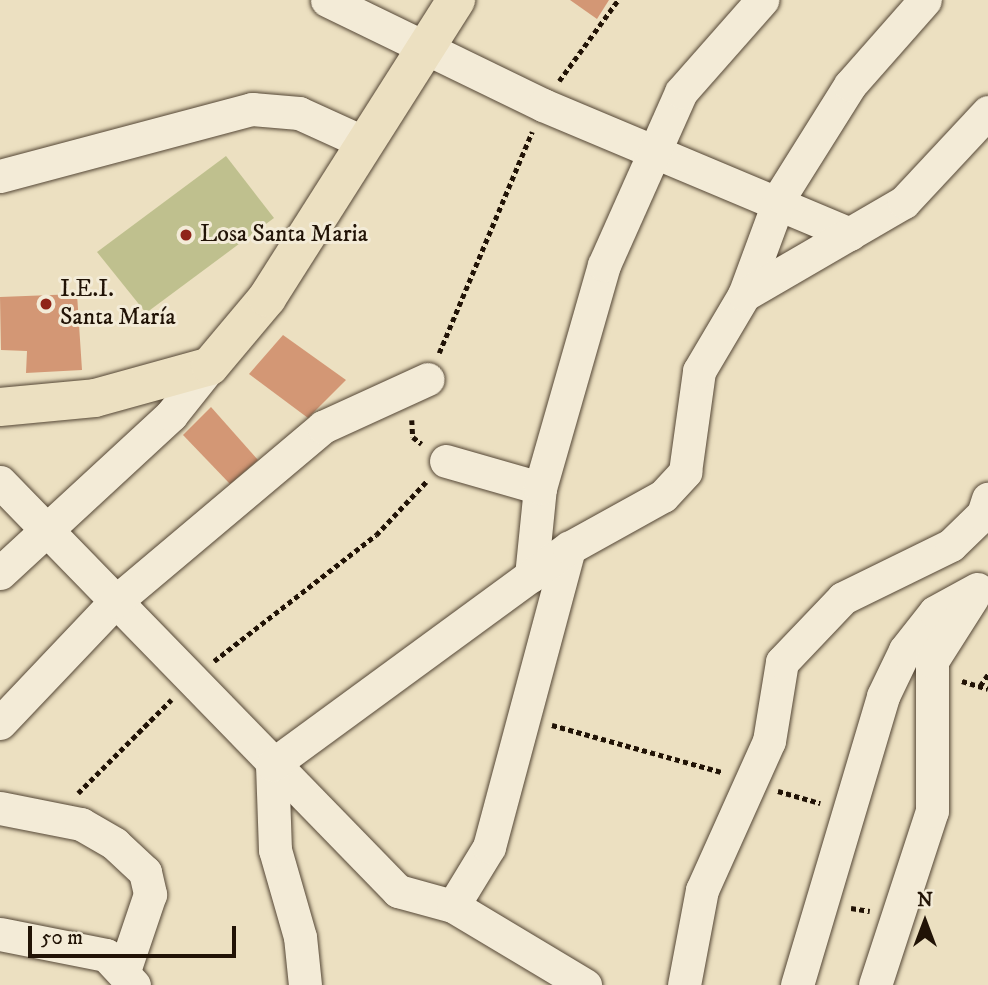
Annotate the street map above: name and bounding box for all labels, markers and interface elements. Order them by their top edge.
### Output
place label: Losa Santa Maria [200,221,368,249]
marker: Losa Santa Maria [178,227,194,243]
place label: I.E.I. Santa María [60,276,176,332]
marker: I.E.I. Santa María [38,296,54,312]
north arrow [890,887,960,957]
text: N [917,889,933,912]
scale bar [32,912,240,956]
text: 50 m [41,925,83,951]

